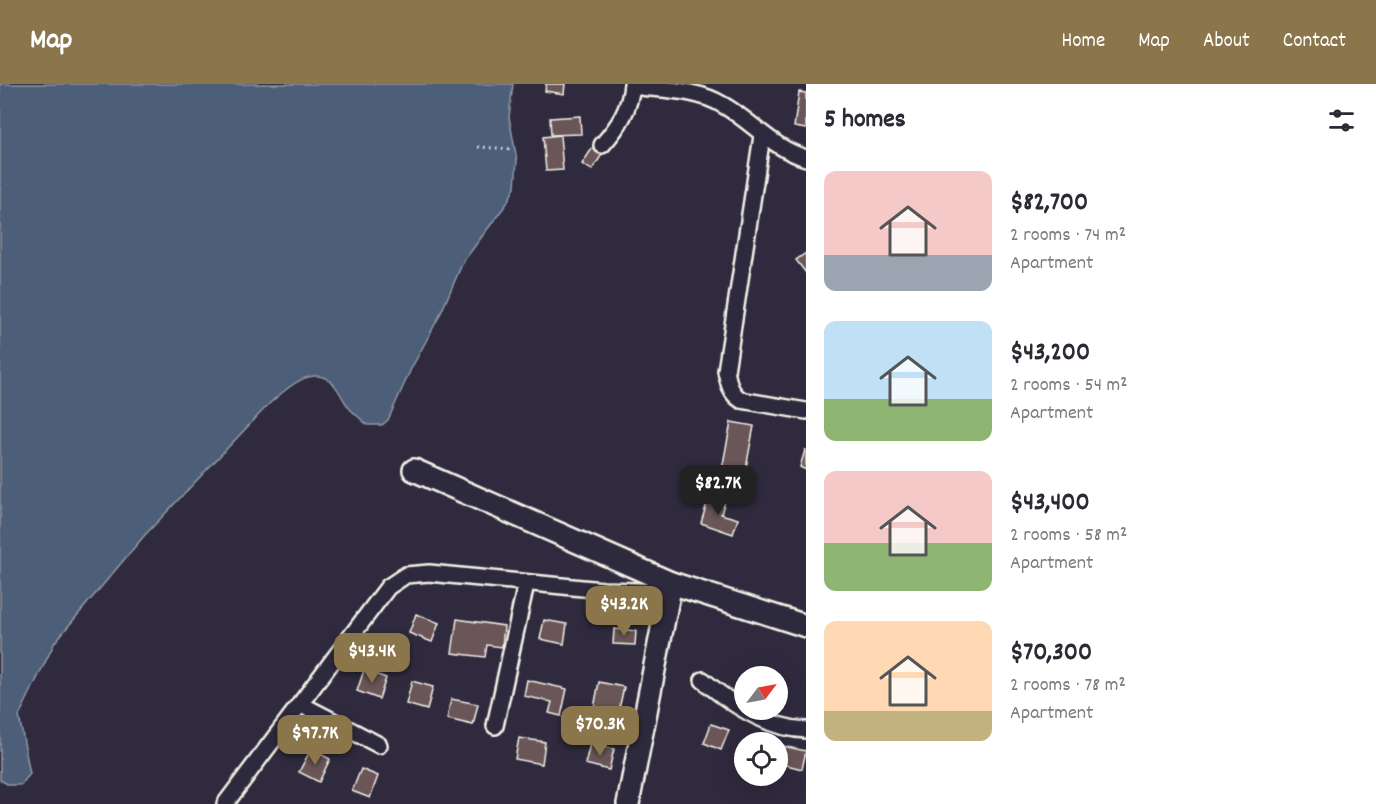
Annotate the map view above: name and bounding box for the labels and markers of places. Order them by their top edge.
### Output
pin: $82.7K [669,465,767,516]
pin: $43.2K [575,586,673,637]
pin: $43.4K [323,633,421,684]
pin: $70.3K [551,706,649,757]
pin: $97.7K [266,715,364,766]

